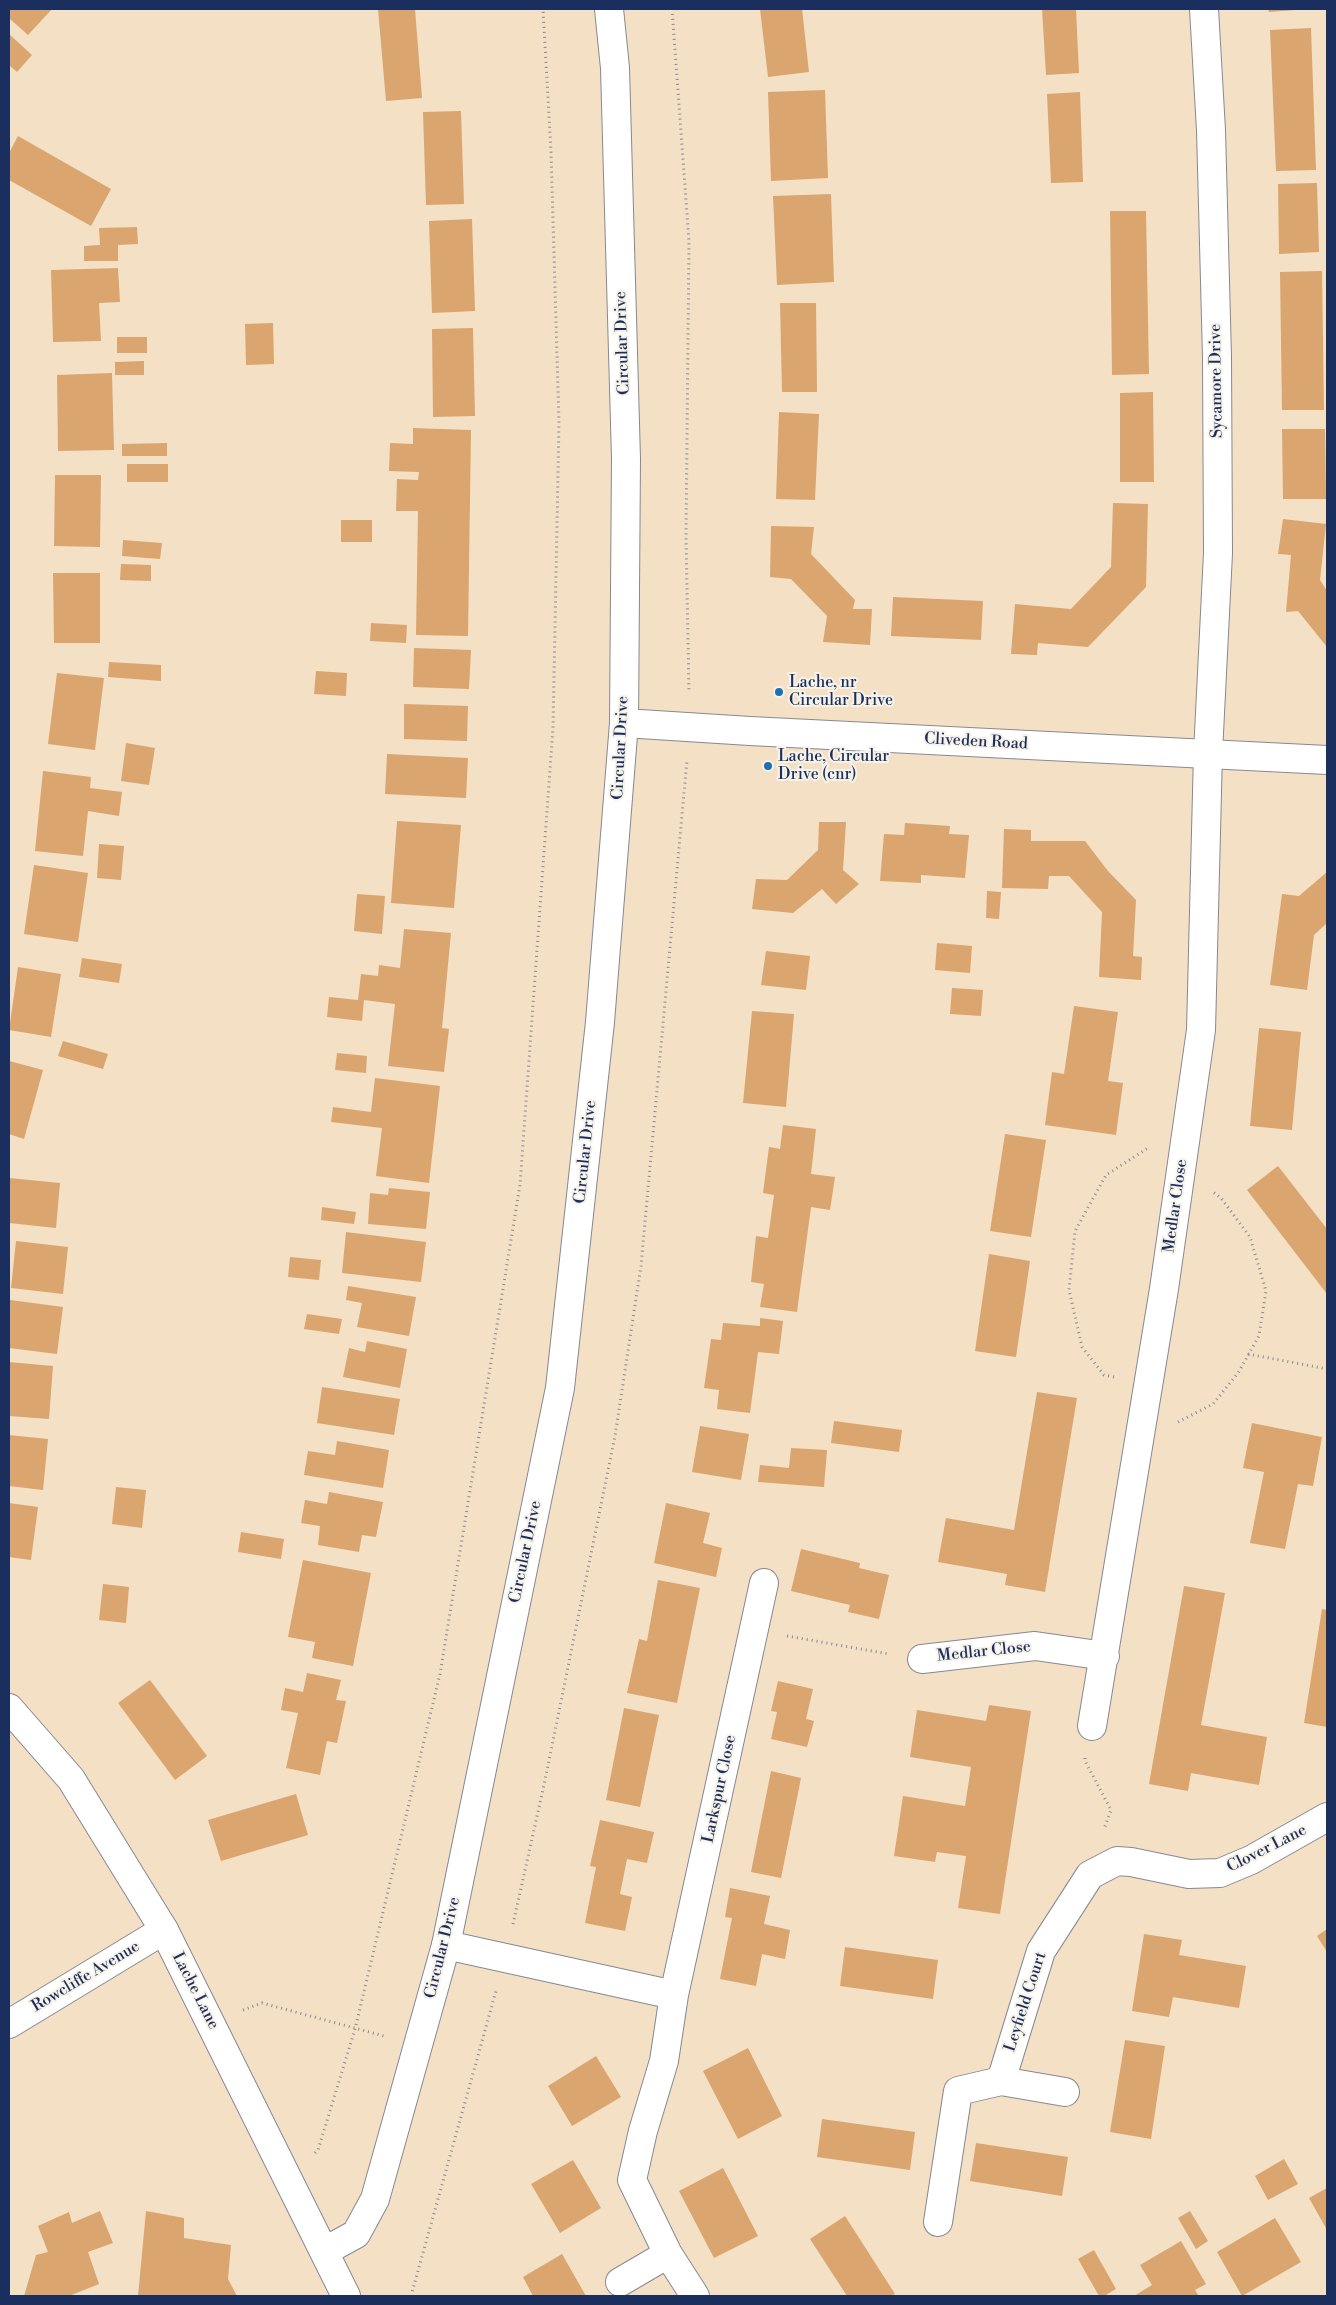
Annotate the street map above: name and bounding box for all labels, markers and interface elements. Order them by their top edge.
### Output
street label: Circular Drive [612,291,634,395]
street label: Sycamore Drive [1206,324,1228,438]
place label: Lache, nr Circular Drive [789,673,893,711]
marker: Lache, nr Circular Drive [773,686,785,698]
street label: Circular Drive [609,696,633,800]
street label: Cliveden Road [924,730,1028,754]
place label: Lache, Circular Drive (cnr) [778,747,889,785]
marker: Lache, Circular Drive (cnr) [762,760,774,772]
street label: Circular Drive [571,1099,601,1205]
street label: Medlar Close [1160,1158,1192,1254]
street label: Circular Drive [506,1499,546,1605]
street label: Medlar Close [936,1638,1032,1666]
street label: Larkspur Close [699,1733,741,1845]
street label: Clover Lane [1224,1821,1310,1877]
street label: Circular Drive [421,1895,465,2001]
street label: Rowcliffe Avenue [29,1937,143,2017]
street label: Lache Lane [167,1949,223,2033]
street label: Leyfield Court [1001,1950,1051,2054]

